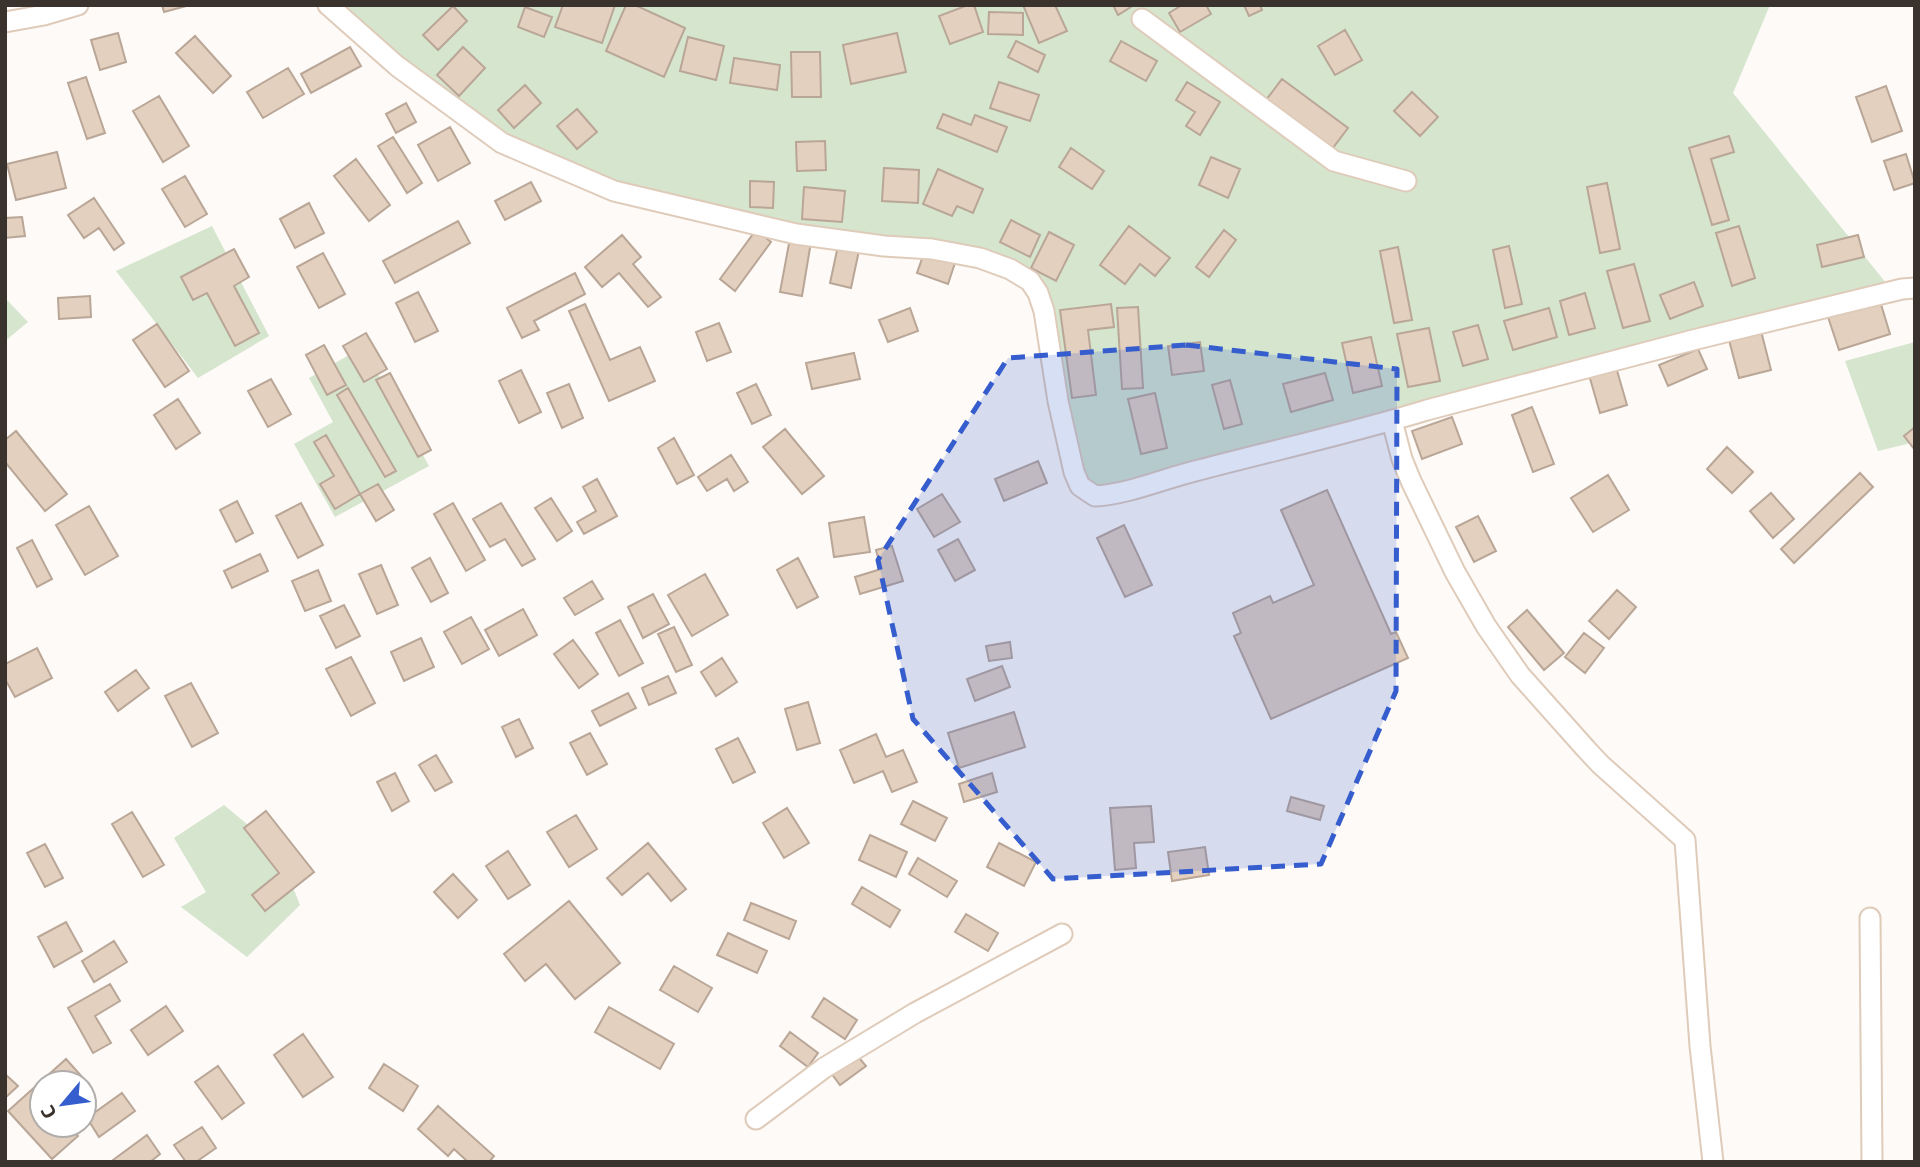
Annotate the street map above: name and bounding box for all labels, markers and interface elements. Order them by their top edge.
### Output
north arrow [28,1069,98,1139]
text: С [35,1102,60,1123]

